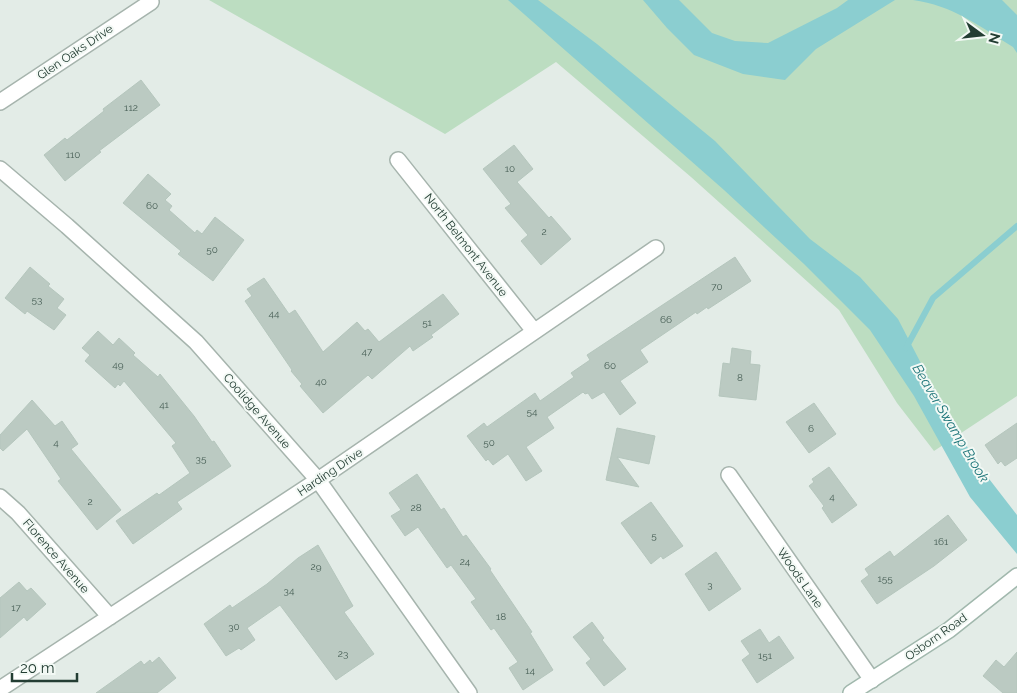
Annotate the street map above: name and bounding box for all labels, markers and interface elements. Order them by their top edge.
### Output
north arrow [957,10,1007,60]
street label: Glen Oaks Drive [34,22,116,82]
text: N [985,31,1004,46]
house number: 112 [124,102,138,113]
house number: 110 [66,149,80,160]
house number: 10 [505,163,515,174]
street label: North Belmont Avenue [421,191,511,299]
house number: 60 [146,200,158,211]
house number: 2 [541,226,547,237]
house number: 50 [206,244,218,255]
house number: 70 [711,281,723,292]
house number: 53 [32,294,42,305]
house number: 44 [269,308,280,319]
house number: 66 [660,314,672,325]
house number: 51 [422,317,433,328]
house number: 47 [362,346,373,357]
house number: 49 [112,359,124,370]
house number: 60 [604,360,616,371]
water label: Beaver Swamp Brook [909,361,993,485]
street label: Coolidge Avenue [221,371,293,451]
house number: 8 [737,372,743,383]
house number: 40 [315,376,327,387]
house number: 41 [159,399,170,410]
house number: 54 [527,406,538,417]
house number: 6 [808,423,814,434]
house number: 4 [53,437,59,448]
house number: 50 [483,437,495,448]
street label: Harding Drive [295,445,365,499]
house number: 35 [196,453,207,464]
house number: 4 [829,491,835,502]
house number: 2 [87,496,93,507]
house number: 28 [410,502,422,513]
street label: Florence Avenue [20,516,92,596]
house number: 5 [651,530,657,541]
house number: 161 [934,536,949,547]
street label: Woods Lane [774,545,826,611]
house number: 24 [460,556,471,567]
house number: 29 [310,561,322,572]
house number: 155 [877,573,893,584]
house number: 3 [707,579,713,590]
house number: 34 [284,585,295,596]
house number: 17 [11,602,21,613]
house number: 18 [496,611,506,622]
street label: Osborn Road [902,611,970,663]
house number: 30 [228,621,240,632]
house number: 23 [338,648,348,659]
scale bar [12,650,78,682]
house number: 151 [758,650,773,661]
text: 20 m [20,659,55,677]
house number: 14 [525,665,535,676]

